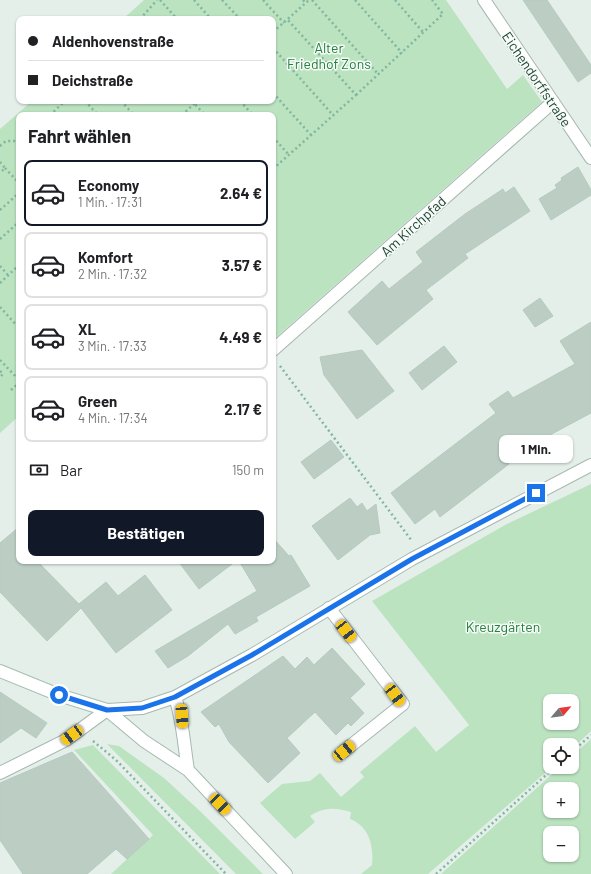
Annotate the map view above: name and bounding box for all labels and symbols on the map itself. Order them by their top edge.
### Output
street label: Eichendorffstraße [499,28,575,130]
park label: Alter Friedhof Zons [287,39,371,72]
street label: Am Kirchpfad [377,192,449,260]
callout: 1 Min. [499,435,573,463]
route end [527,484,545,502]
car [334,618,358,644]
park label: Kreuzgärten [466,618,540,635]
car [383,682,407,708]
route start [50,686,68,704]
north arrow [543,694,579,730]
car [175,704,189,728]
car [59,723,85,747]
car [331,739,357,763]
car [207,791,233,817]

